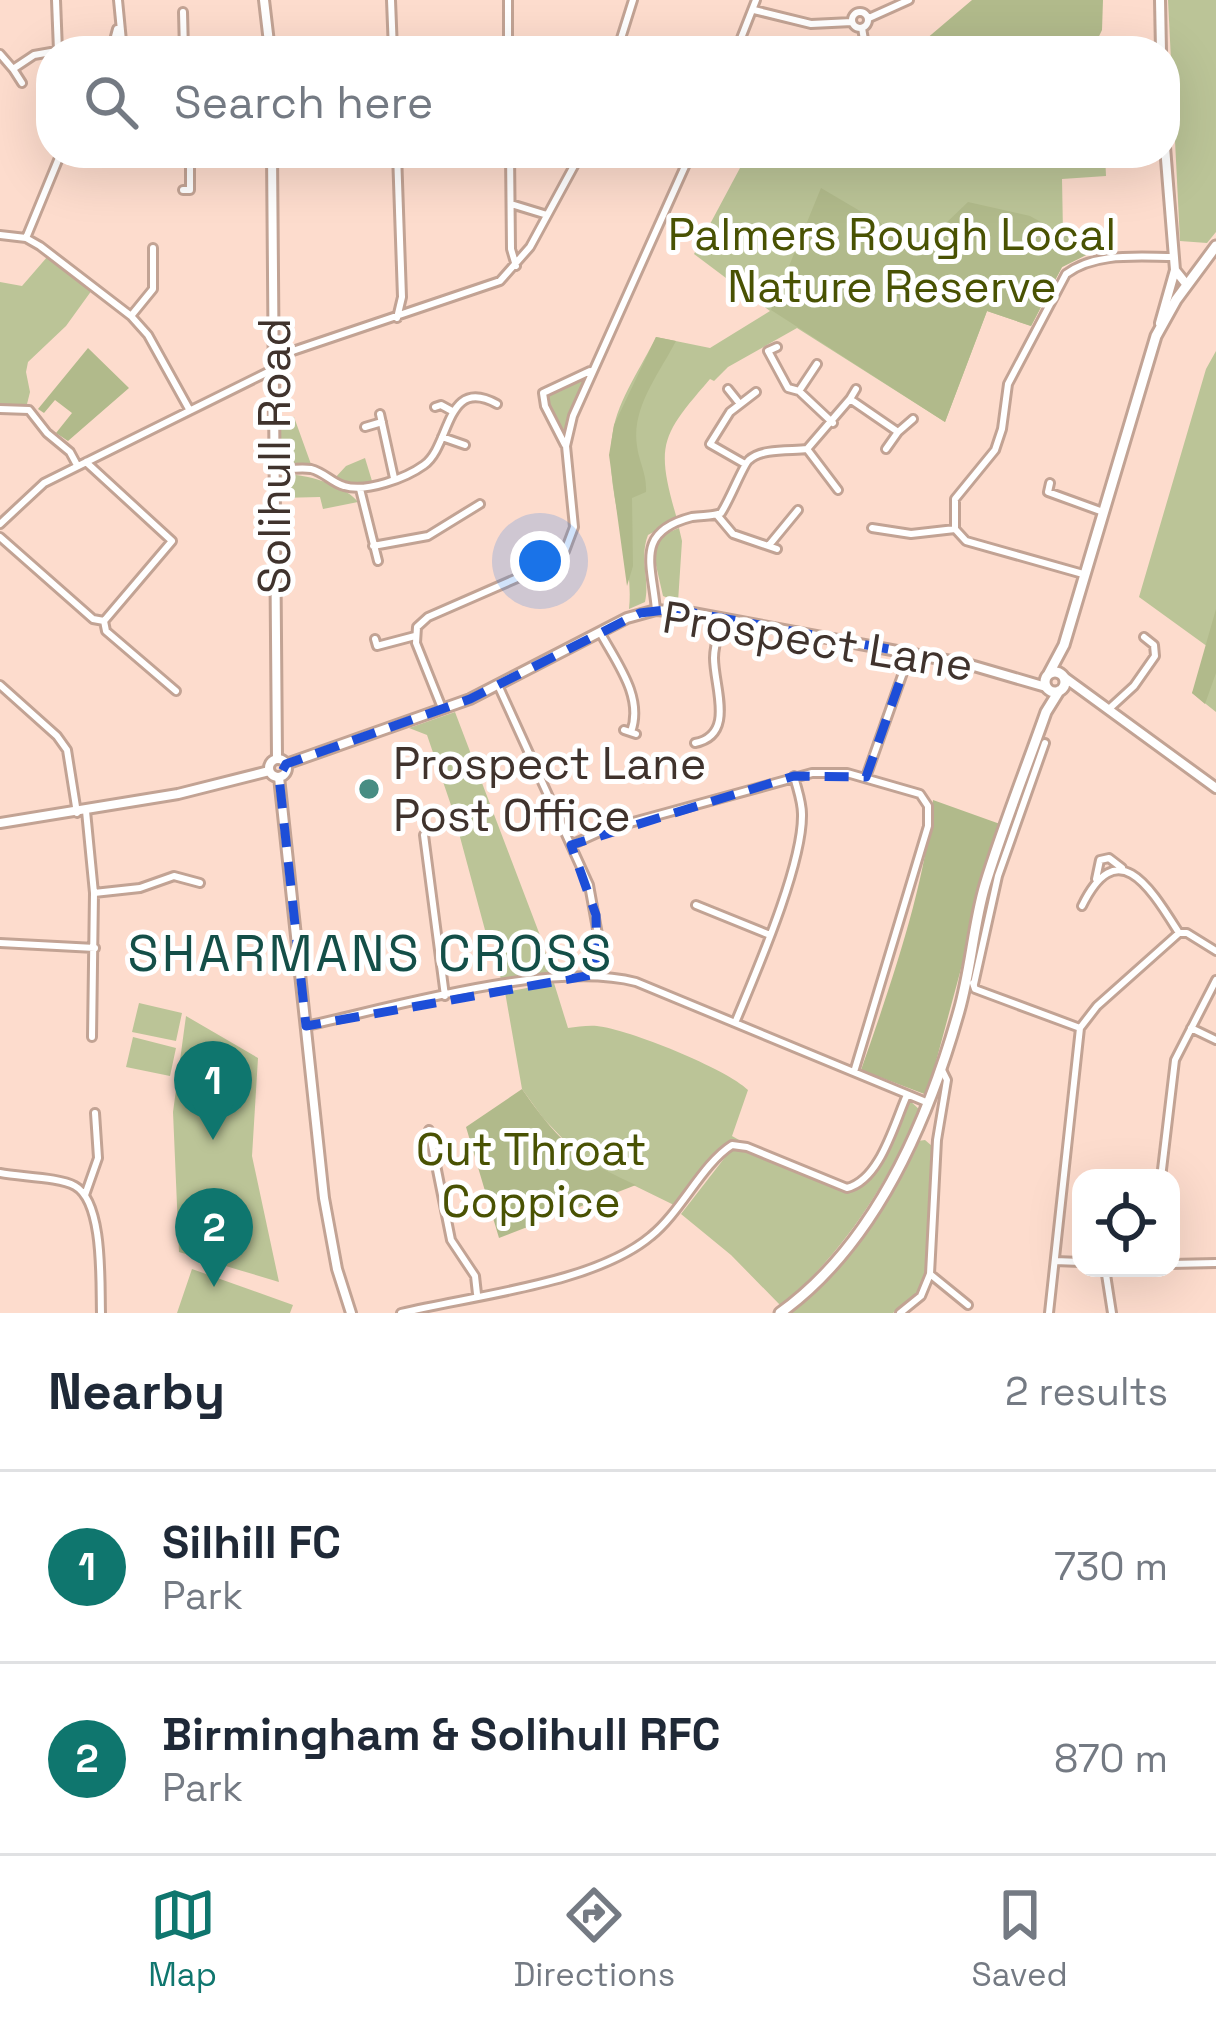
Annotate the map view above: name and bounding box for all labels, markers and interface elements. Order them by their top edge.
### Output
search box [36,36,1180,168]
icon: search [78,69,144,135]
text: Search here [174,74,433,131]
park label: Palmers Rough Local Nature Reserve [668,206,1116,315]
street label: Solihull Road [246,318,303,594]
your location [510,531,570,591]
street label: Prospect Lane [659,588,977,694]
place label: Prospect Lane Post Office [393,735,706,844]
marker: Prospect Lane Post Office [356,776,382,802]
district label: SHARMANS CROSS [127,921,615,986]
pin: 1 [174,1041,252,1140]
park label: Cut Throat Coppice [416,1121,646,1230]
map controls [1072,1169,1180,1277]
button: locate [1072,1169,1180,1277]
pin: 2 [175,1188,253,1287]
text: Nearby [48,1359,225,1424]
text: 2 results [1005,1367,1168,1416]
text: Silhill FC [162,1514,341,1571]
text: 1 [78,1542,96,1591]
text: 730 m [1054,1542,1168,1591]
text: Park [162,1571,243,1620]
text: Birmingham & Solihull RFC [162,1706,721,1763]
text: 2 [75,1734,99,1783]
text: 870 m [1054,1734,1168,1783]
text: Park [162,1763,243,1812]
tab: Map [148,1882,217,1996]
tab: Directions [513,1882,675,1996]
tab: Saved [972,1882,1068,1996]

